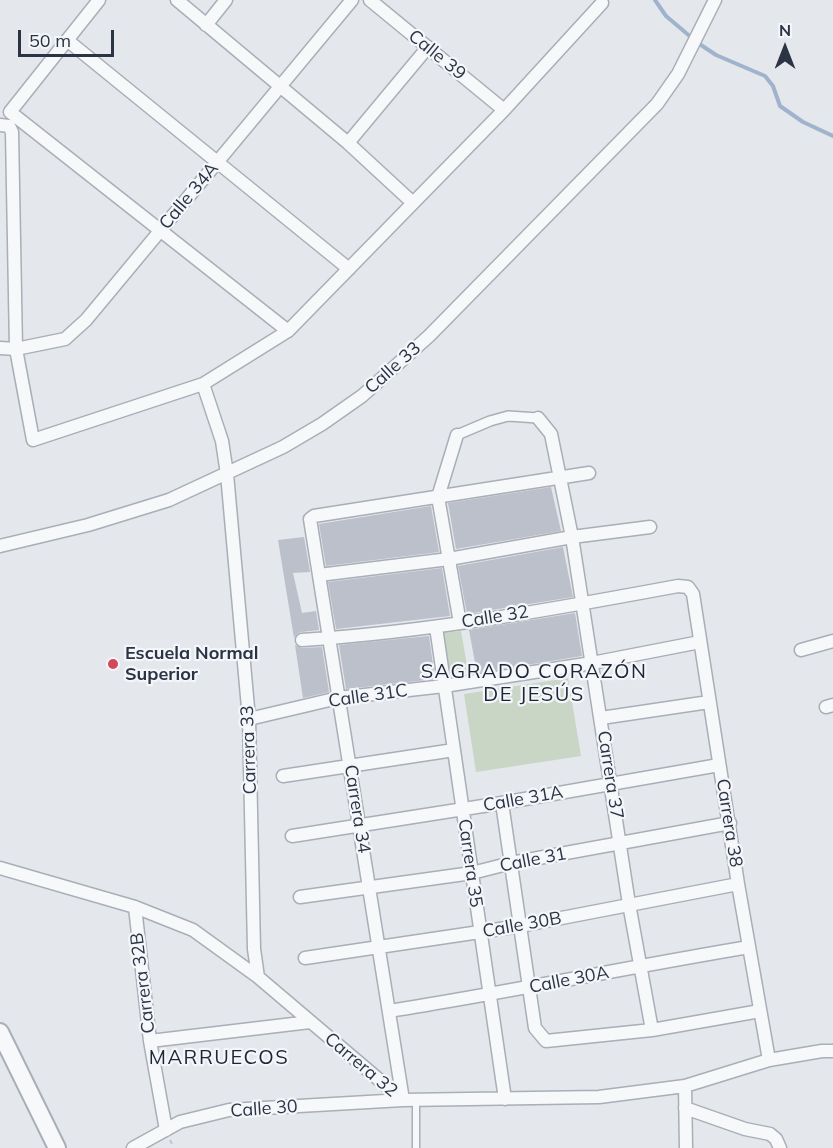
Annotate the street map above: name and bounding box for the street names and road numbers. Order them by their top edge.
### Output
street label: Calle 39 [404,25,470,85]
street label: Calle 34A [155,158,223,234]
street label: Calle 33 [361,337,425,399]
street label: Calle 32 [460,601,530,633]
street label: Calle 31C [327,680,409,712]
street label: Carrera 33 [237,705,261,795]
street label: Carrera 37 [592,729,628,821]
street label: Carrera 34 [339,763,375,855]
street label: Carrera 38 [711,777,747,869]
street label: Calle 31A [481,781,565,817]
street label: Carrera 35 [453,817,487,909]
street label: Calle 31 [498,843,568,877]
street label: Calle 30B [481,907,563,943]
street label: Carrera 32B [126,931,160,1035]
street label: Calle 30A [527,962,611,998]
street label: Carrera 32 [320,1028,402,1102]
street label: Calle 30 [230,1096,298,1122]

